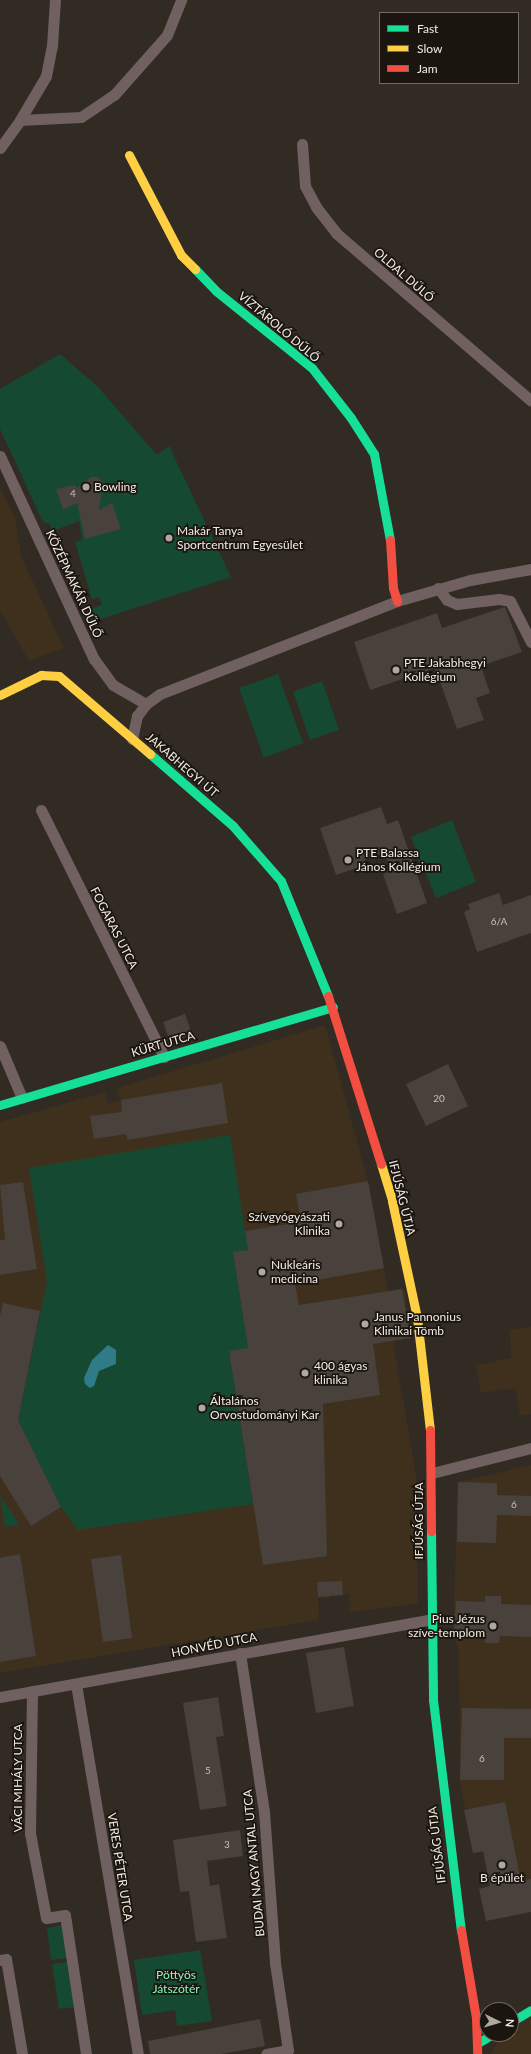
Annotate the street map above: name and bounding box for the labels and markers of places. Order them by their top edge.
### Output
place label: Bowling [94,480,136,494]
marker: Bowling [81,482,91,492]
place label: Makár Tanya Sportcentrum Egyesület [177,524,303,552]
marker: Makár Tanya Sportcentrum Egyesület [164,533,174,543]
place label: PTE Jakabhegyi Kollégium [404,656,486,684]
marker: PTE Jakabhegyi Kollégium [391,665,401,675]
place label: PTE Balassa János Kollégium [356,846,441,874]
marker: PTE Balassa János Kollégium [343,855,353,865]
place label: Szívgyógyászati Klinika [248,1210,330,1238]
marker: Szívgyógyászati Klinika [333,1218,345,1230]
place label: Nukleáris medicina [271,1258,320,1286]
marker: Nukleáris medicina [256,1266,268,1278]
place label: Janus Pannonius Klinikai Tömb [374,1310,461,1338]
marker: Janus Pannonius Klinikai Tömb [359,1318,371,1330]
place label: 400 ágyas klinika [314,1359,367,1387]
marker: 400 ágyas klinika [299,1367,311,1379]
place label: Általános Orvostudományi Kar [210,1394,319,1422]
marker: Általános Orvostudományi Kar [197,1403,207,1413]
place label: Pius Jézus szíve-templom [408,1612,485,1640]
marker: Pius Jézus szíve-templom [488,1621,498,1631]
marker: B épület [497,1860,507,1870]
place label: B épület [480,1871,524,1885]

